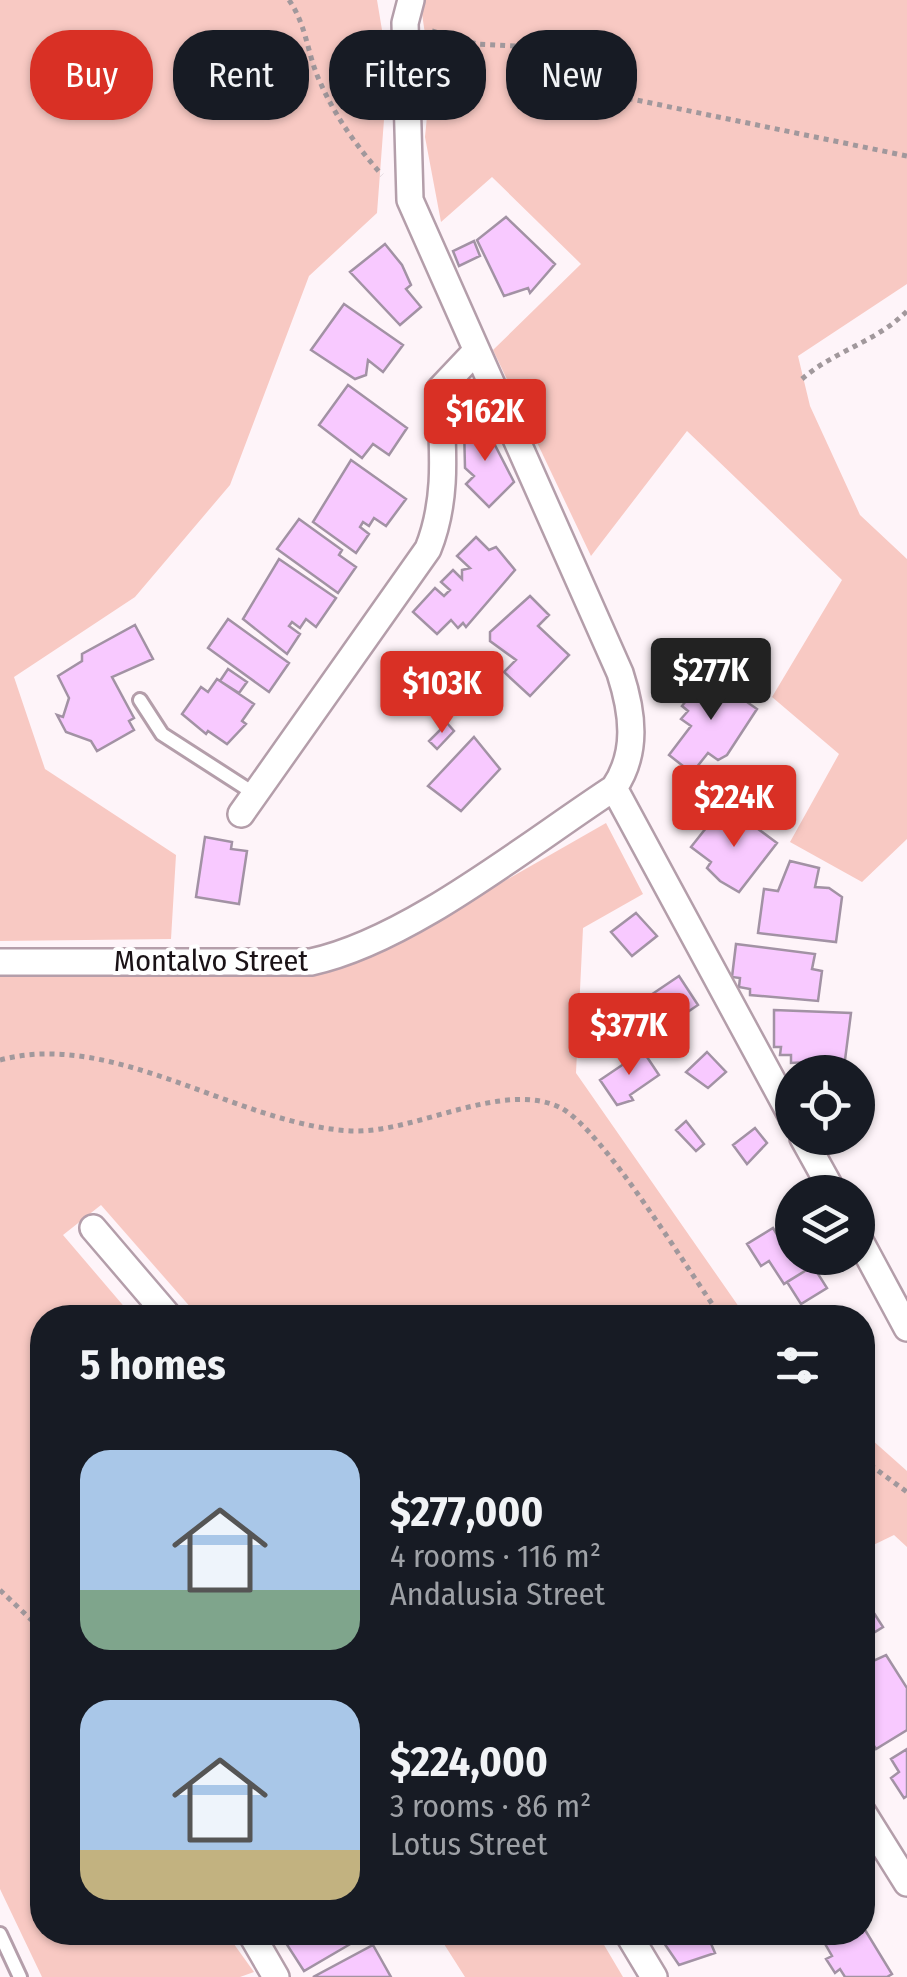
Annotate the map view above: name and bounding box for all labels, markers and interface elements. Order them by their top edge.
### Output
chip: Buy [30,30,153,120]
chip: Rent [173,30,309,120]
chip: Filters [329,30,486,120]
chip: New [506,30,637,120]
pin: $162K [415,379,555,464]
text: $162K [446,392,524,430]
pin: $277K [641,638,781,723]
pin: $103K [372,651,512,736]
text: $277K [673,651,749,689]
text: $103K [402,664,482,702]
pin: $224K [664,765,804,850]
text: $224K [694,778,774,816]
street label: Montalvo Street [114,943,308,979]
pin: $377K [559,993,699,1078]
text: $377K [591,1006,667,1044]
map controls [775,1055,875,1275]
button: locate [775,1055,875,1155]
button: layers [775,1175,875,1275]
icon: filters [770,1338,825,1393]
text: 5 homes [80,1340,226,1390]
text: $277,000 [390,1487,543,1537]
icon: home [160,1490,280,1610]
text: 4 rooms · 116 m² [390,1537,601,1575]
text: Andalusia Street [390,1575,605,1613]
text: $224,000 [390,1737,548,1787]
icon: home [160,1740,280,1860]
text: 3 rooms · 86 m² [390,1787,591,1825]
text: Lotus Street [390,1825,547,1863]

